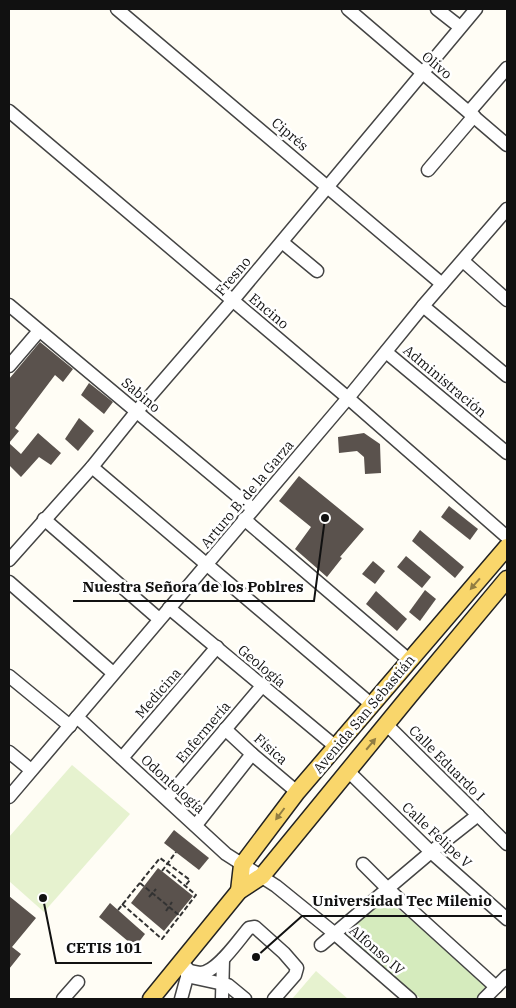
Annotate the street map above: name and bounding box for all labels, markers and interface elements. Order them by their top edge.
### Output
street label: Olivo [418,47,456,83]
street label: Ciprés [268,113,312,155]
street label: Fresno [211,253,255,299]
street label: Encino [245,289,293,333]
street label: Administración [400,341,490,421]
street label: Sabino [118,374,164,417]
street label: Arturo B. de la Garza [196,436,298,552]
callout: Nuestra Señora de los Poblres [73,571,314,601]
text: Nuestra Señora de los Poblres [82,577,304,596]
one-way arrow [470,577,481,590]
street label: Geología [234,641,290,692]
street label: Avenida San Sebastián [309,651,419,777]
street label: Medicina [131,664,185,722]
street label: Enfermería [172,697,234,767]
street label: Calle Eduardo I [405,721,489,805]
street label: Física [250,729,292,769]
one-way arrow [365,738,376,751]
street label: Odontología [137,751,209,818]
street label: Calle Felipe V [398,798,476,872]
one-way arrow [275,807,285,821]
callout: Universidad Tec Milenio [302,886,502,916]
text: Universidad Tec Milenio [312,891,492,910]
street label: Alfonso IV [346,921,408,979]
callout: CETIS 101 [56,933,152,963]
text: CETIS 101 [66,938,142,957]

